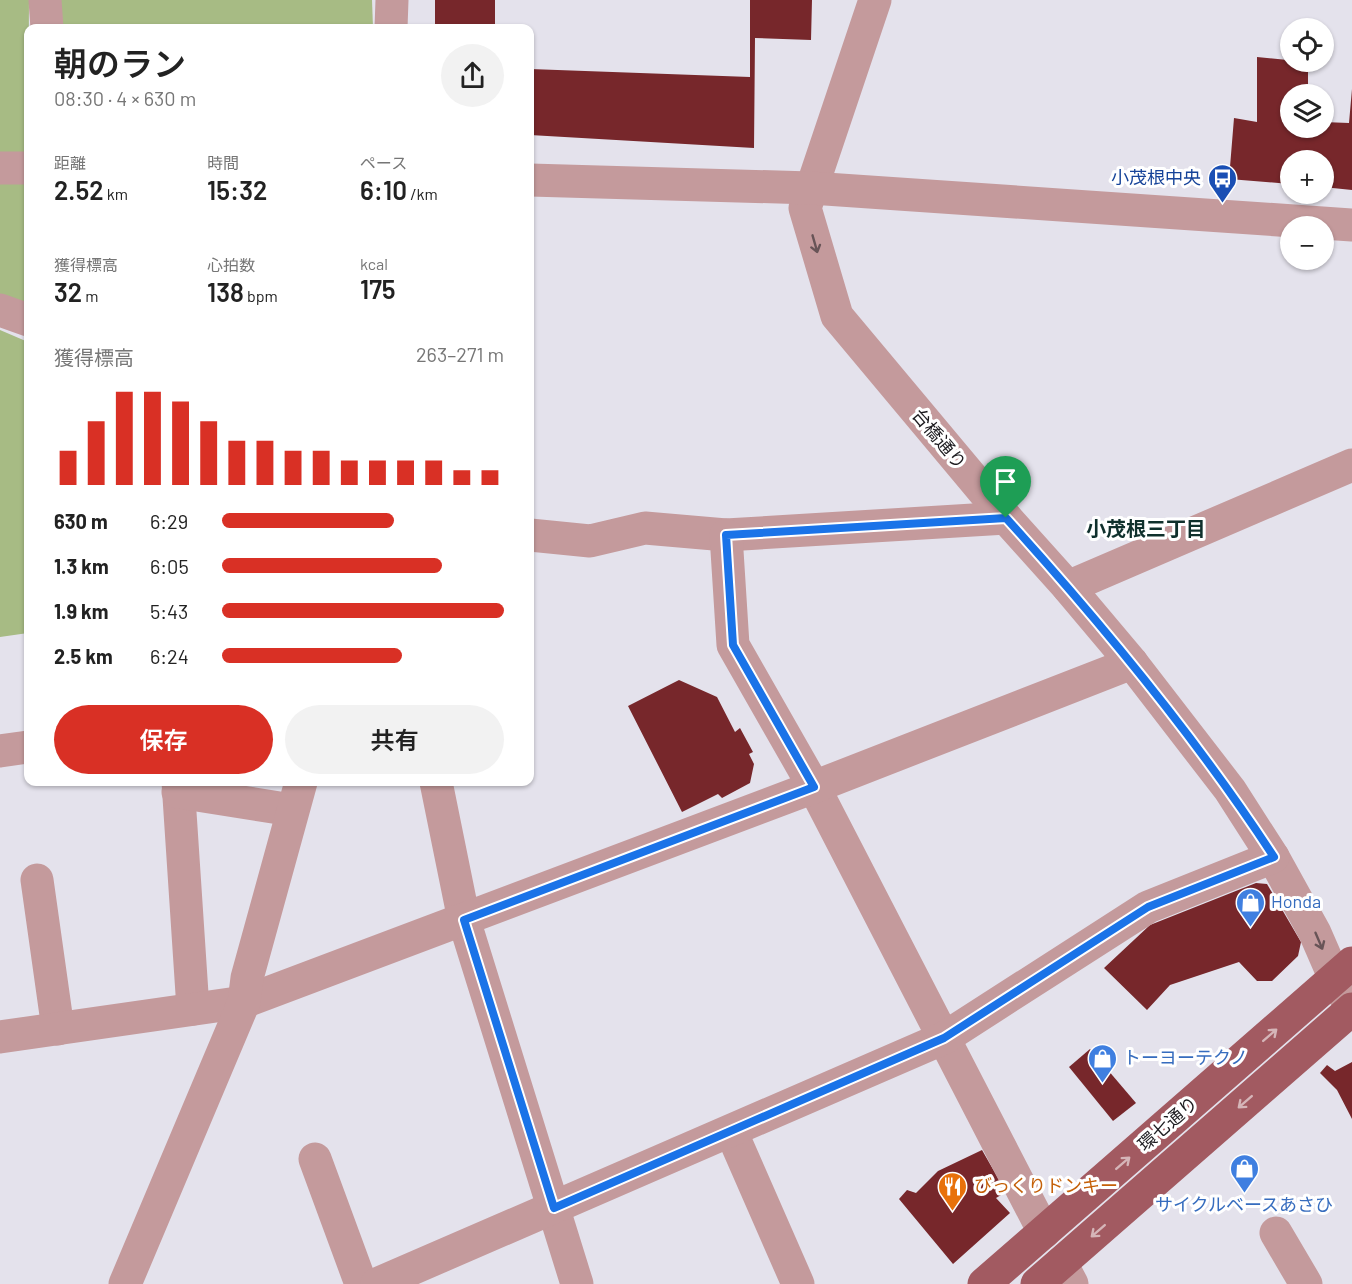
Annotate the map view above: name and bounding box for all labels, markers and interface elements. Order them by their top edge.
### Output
map controls [1280,18,1334,270]
button: locate [1280,18,1334,72]
text: 朝のラン [54,43,186,83]
button: share [441,44,504,107]
button: layers [1280,84,1334,138]
text: 08:30 · 4 × 630 m [54,86,196,110]
button: + [1280,150,1334,204]
text: 距離 [54,153,86,172]
text: 時間 [207,153,239,172]
text: ペース [360,153,407,172]
bus stop icon: 小茂根中央 [1206,162,1238,204]
place label: 小茂根中央 [1111,166,1201,188]
text: 2.52 [54,174,104,205]
text: 15:32 [207,174,267,205]
text: 6:10 [360,174,407,205]
text: km [104,184,128,203]
text: /km [407,184,438,203]
button: − [1280,216,1334,270]
one-way arrow [810,234,821,253]
text: kcal [360,254,388,273]
text: 獲得標高 [54,255,118,274]
text: 心拍数 [207,255,255,274]
text: 175 [360,273,396,304]
text: 32 [54,276,82,307]
text: 138 [207,276,244,307]
text: m [82,286,99,305]
text: bpm [244,286,278,305]
text: 263–271 m [416,342,504,366]
text: 獲得標高 [54,345,134,369]
street label: 台橋通り [908,404,971,473]
pin [980,456,1031,518]
icon: arrive [989,465,1022,498]
text: 630 m [54,509,108,533]
text: 6:29 [150,509,188,533]
district label: 小茂根三丁目 [1086,516,1206,540]
text: 1.3 km [54,554,109,578]
text: 6:05 [150,554,189,578]
text: 1.9 km [54,599,108,623]
text: 5:43 [150,599,188,623]
text: 2.5 km [54,644,113,668]
text: 6:24 [150,644,189,668]
button: 保存 [54,705,273,774]
button: 共有 [285,705,504,774]
shop icon: Honda [1234,886,1266,928]
place label: Honda [1271,890,1321,912]
one-way arrow [1314,932,1325,950]
one-way arrow [1262,1028,1277,1042]
shop icon: トーヨーテクノ [1086,1042,1118,1084]
place label: トーヨーテクノ [1123,1046,1248,1068]
street label: 環七通り [1133,1091,1202,1155]
one-way arrow [1237,1095,1253,1109]
shop icon: サイクルベースあさひ [1228,1152,1260,1194]
one-way arrow [1115,1156,1130,1170]
restaurant icon: びっくりドンキー [937,1170,969,1212]
place label: びっくりドンキー [974,1174,1118,1196]
place label: サイクルベースあさひ [1155,1193,1333,1215]
one-way arrow [1091,1224,1106,1238]

